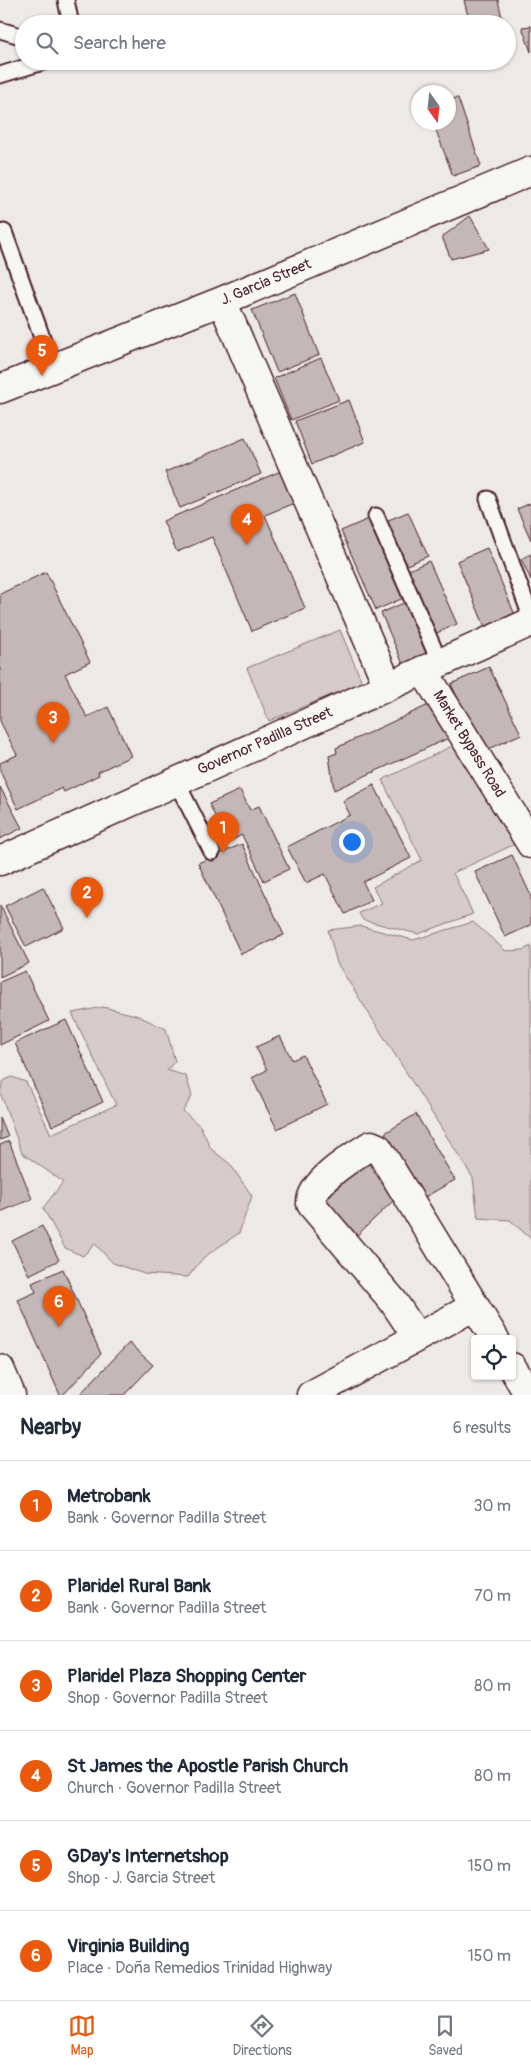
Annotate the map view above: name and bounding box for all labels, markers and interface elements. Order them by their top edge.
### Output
search box [15,15,516,70]
icon: search [33,29,61,57]
text: Search here [73,31,166,55]
north arrow [411,85,456,130]
street label: J. Garcia Street [218,254,315,310]
pin: 5 [26,335,58,376]
pin: 4 [231,504,263,545]
street label: Market Bypass Road [428,687,510,801]
pin: 3 [37,702,69,743]
street label: Governor Padilla Street [195,702,336,779]
pin: 1 [207,812,239,853]
your location [339,829,365,855]
pin: 2 [71,877,103,918]
pin: 6 [43,1286,75,1327]
map controls [471,1335,516,1380]
button: locate [471,1335,516,1380]
text: Nearby [20,1414,81,1441]
text: 6 results [453,1418,511,1438]
text: Metrobank [67,1484,151,1508]
text: 1 [33,1496,39,1516]
text: 30 m [473,1496,511,1516]
text: Bank · Governor Padilla Street [67,1508,266,1528]
text: Plaridel Rural Bank [67,1574,211,1598]
text: 2 [32,1586,40,1606]
text: 70 m [474,1586,511,1606]
text: Bank · Governor Padilla Street [67,1598,266,1618]
text: Plaridel Plaza Shopping Center [67,1664,306,1688]
text: 3 [32,1676,40,1696]
text: 80 m [474,1676,511,1696]
text: Shop · Governor Padilla Street [67,1688,268,1708]
text: St James the Apostle Parish Church [67,1754,348,1778]
text: 4 [31,1766,41,1786]
text: 80 m [474,1766,511,1786]
text: Church · Governor Padilla Street [67,1778,281,1798]
text: GDay's Internetshop [67,1844,229,1868]
text: 5 [32,1856,40,1876]
text: 150 m [467,1856,511,1876]
text: Shop · J. Garcia Street [67,1868,215,1888]
text: Virginia Building [67,1934,189,1958]
text: 6 [31,1946,41,1966]
text: 150 m [467,1946,511,1966]
text: Place · Doña Remedios Trinidad Highway [67,1958,332,1978]
tab: Map [68,2012,96,2059]
tab: Directions [232,2012,292,2059]
tab: Saved [428,2012,463,2059]

